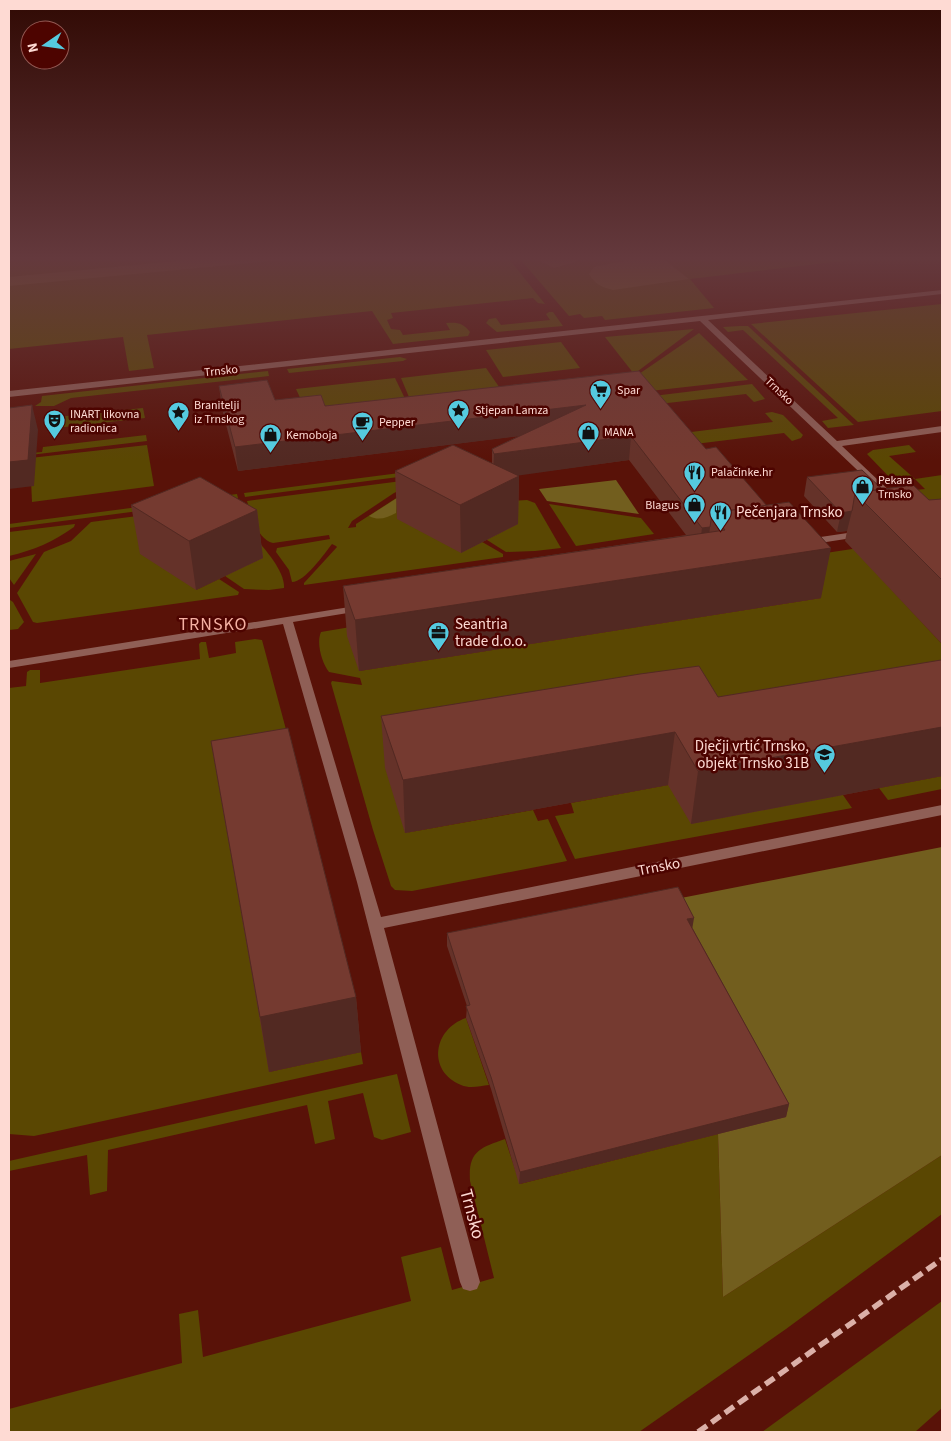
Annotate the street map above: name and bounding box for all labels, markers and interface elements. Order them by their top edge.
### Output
north arrow [20,20,70,70]
text: N [23,41,44,54]
street label: Trnsko [203,361,239,381]
street label: Trnsko [761,373,797,409]
supermarket icon: Spar [589,378,613,409]
place label: Spar [617,382,641,399]
place label: Branitelji iz Trnskog [194,397,244,428]
place icon: Stjepan Lamza [447,398,471,429]
place icon: Branitelji iz Trnskog [166,400,190,431]
place label: Stjepan Lamza [475,402,548,419]
place label: INART likovna radionica [70,406,139,437]
theatre icon: INART likovna radionica [42,409,66,440]
cafe icon: Pepper [351,410,375,441]
place label: Pepper [379,414,416,431]
shop icon: MANA [576,420,600,451]
shop icon: Kemoboja [258,423,282,454]
place label: MANA [604,424,634,441]
place label: Kemoboja [286,427,337,444]
restaurant icon: Palačinke.hr [683,460,707,491]
place label: Palačinke.hr [711,464,774,481]
place label: Pekara Trnsko [878,472,912,503]
shop icon: Pekara Trnsko [850,475,874,506]
shop icon: Blagus [683,493,707,524]
place label: Blagus [645,497,679,514]
restaurant icon: Pečenjara Trnsko [708,500,732,531]
place label: Pečenjara Trnsko [736,502,843,523]
district label: TRNSKO [178,612,248,637]
place label: Seantria trade d.o.o. [455,614,526,652]
office icon: Seantria trade d.o.o. [427,621,451,652]
place label: Dječji vrtić Trnsko, objekt Trnsko 31B [695,736,809,774]
school or university icon: Dječji vrtić Trnsko, objekt Trnsko 31B [813,743,837,774]
street label: Trnsko [636,853,682,881]
street label: Trnsko [453,1186,491,1242]

